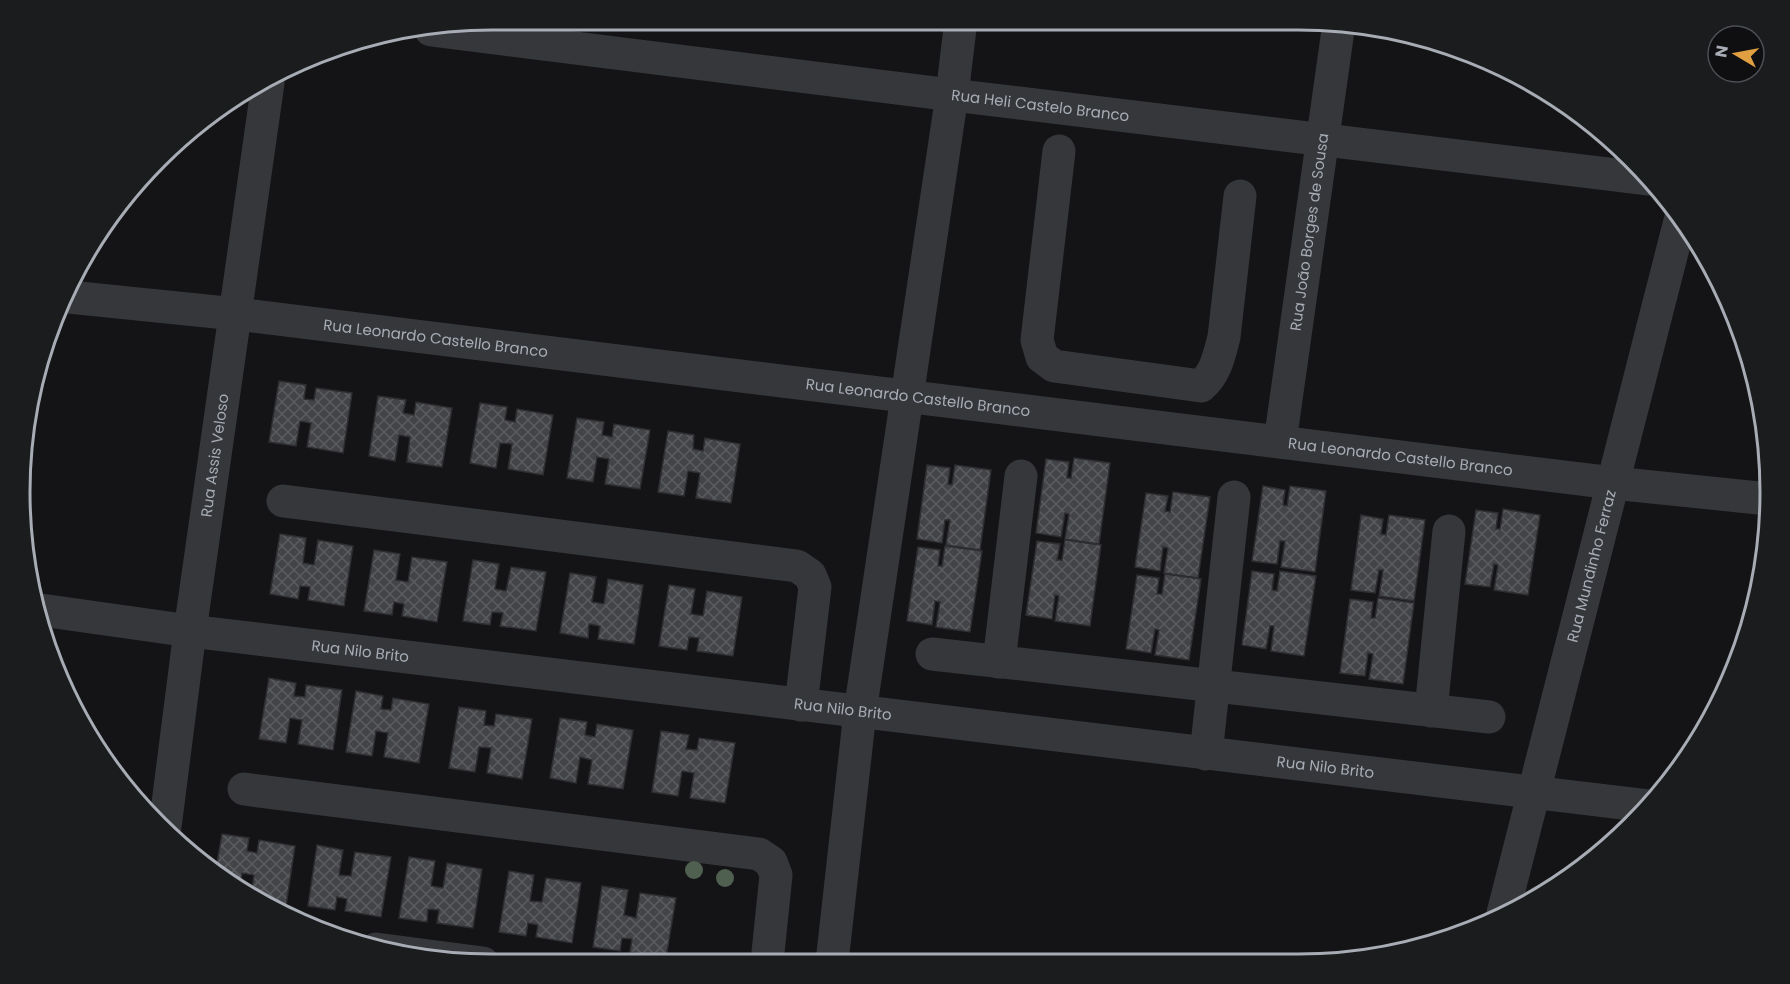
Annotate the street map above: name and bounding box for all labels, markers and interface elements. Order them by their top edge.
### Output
north arrow [1706,24,1766,84]
text: N [1709,44,1734,59]
street label: Rua Heli Castelo Branco [950,84,1130,126]
street label: Rua João Borges de Sousa [1285,132,1333,332]
street label: Rua Leonardo Castello Branco [322,314,549,362]
street label: Rua Leonardo Castello Branco [805,373,1032,421]
street label: Rua Assis Veloso [195,392,234,518]
street label: Rua Leonardo Castello Branco [1287,432,1514,481]
street label: Rua Mundinho Ferraz [1562,487,1621,645]
street label: Rua Nilo Brito [310,635,410,667]
street label: Rua Nilo Brito [793,693,893,725]
street label: Rua Nilo Brito [1276,751,1375,783]

